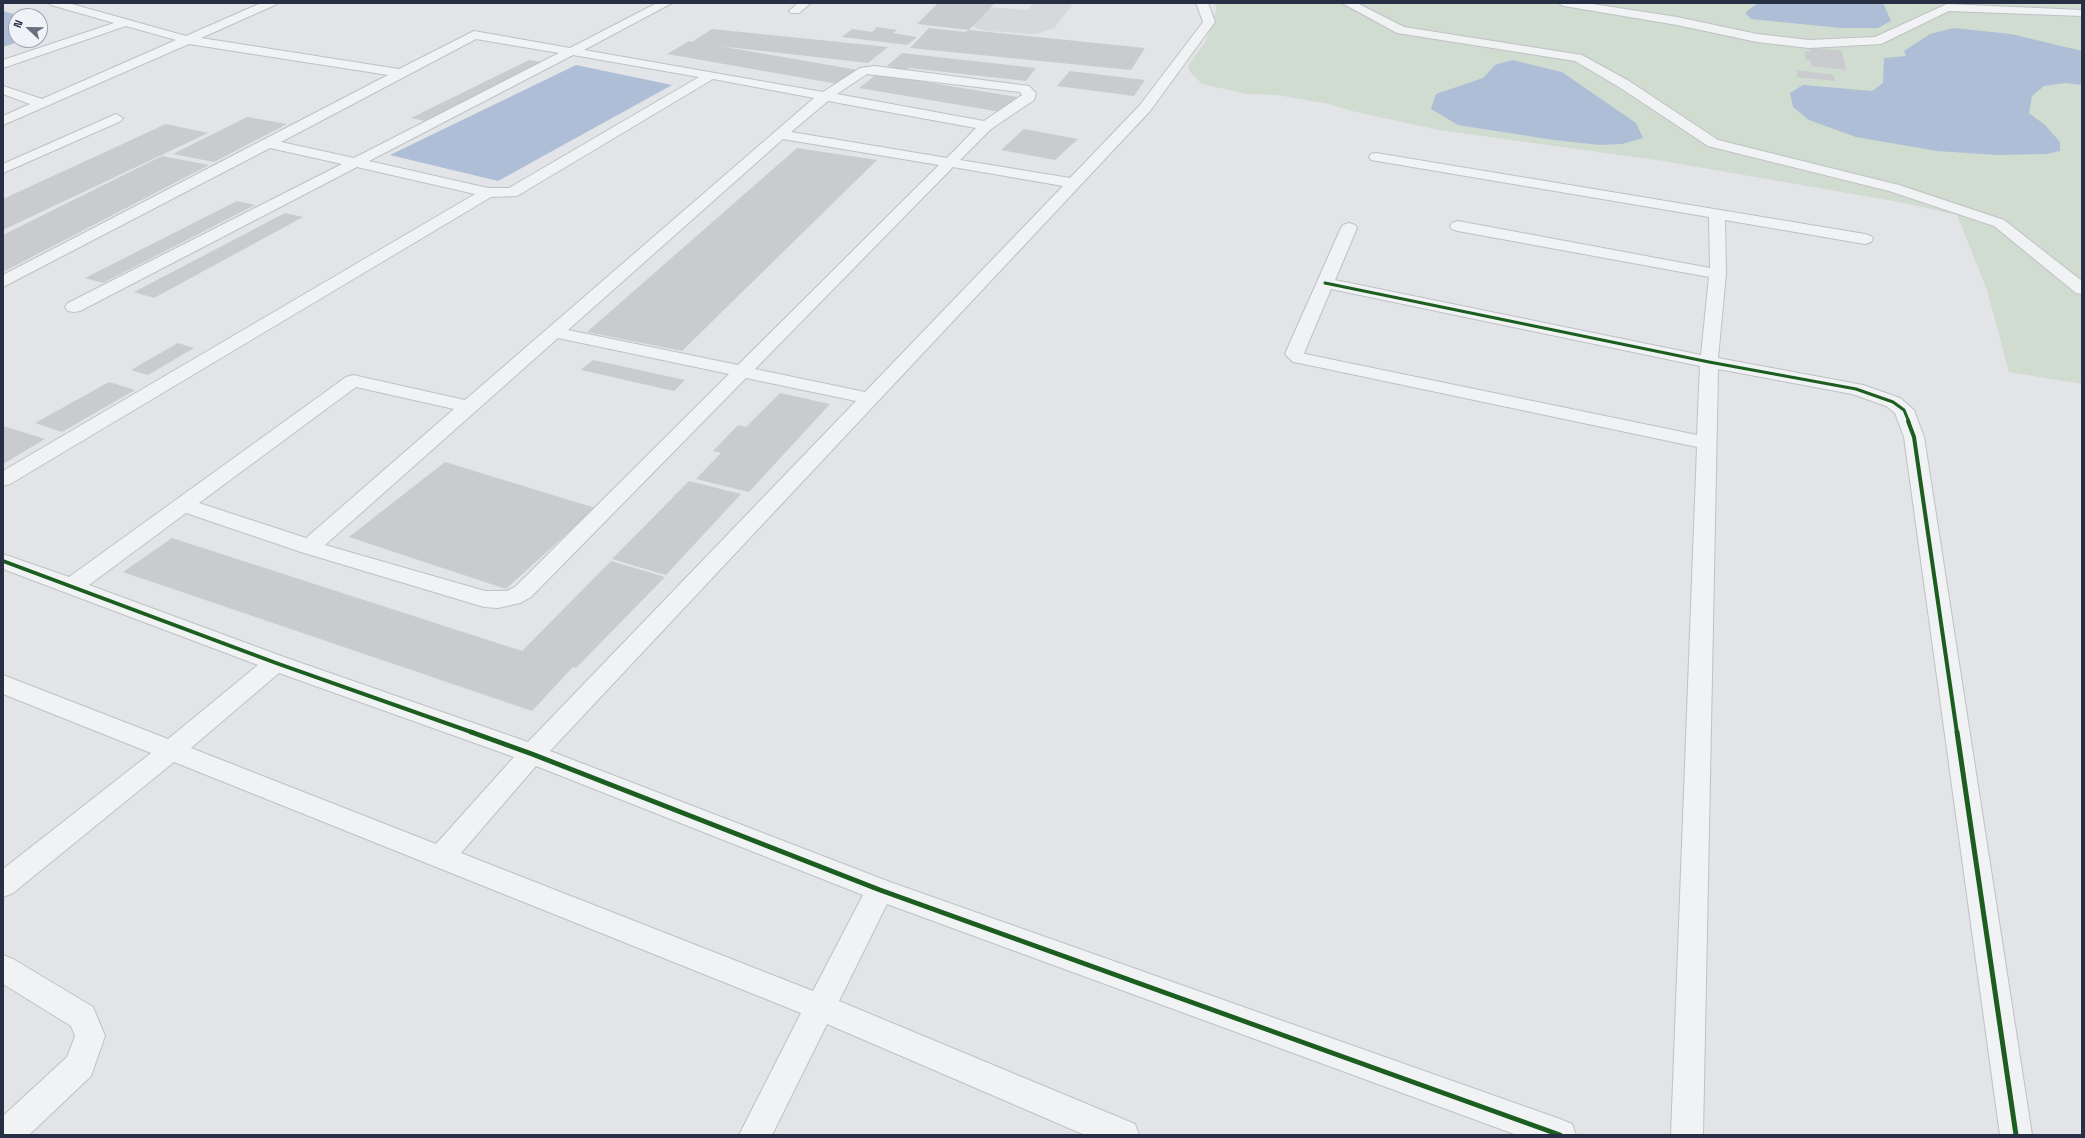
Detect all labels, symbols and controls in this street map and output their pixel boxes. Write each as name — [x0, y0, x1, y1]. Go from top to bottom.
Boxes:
north arrow — [8, 8, 48, 48]
text: N — [10, 18, 26, 30]

